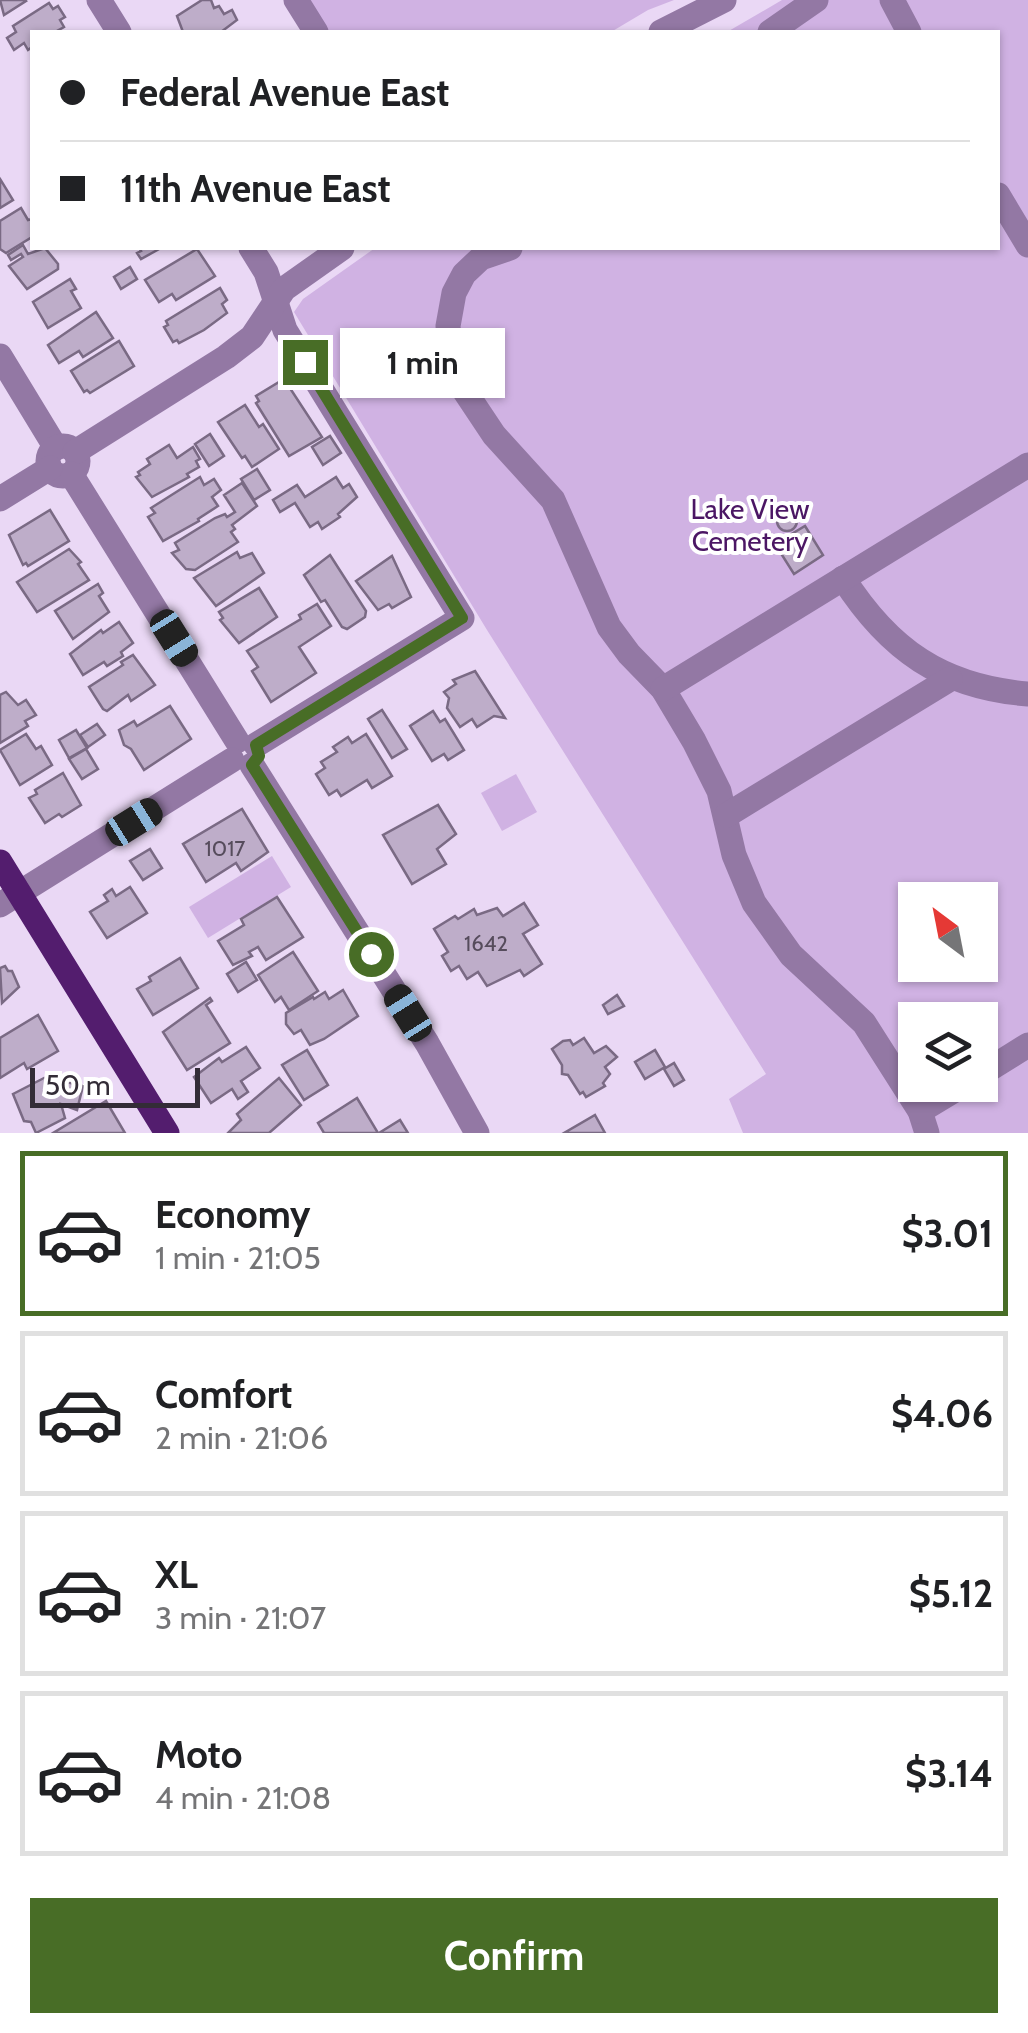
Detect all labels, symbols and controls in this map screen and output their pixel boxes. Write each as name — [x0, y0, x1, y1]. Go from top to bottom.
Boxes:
text: Federal Avenue East — [120, 69, 449, 116]
text: 11th Avenue East — [120, 165, 391, 212]
callout: 1 min — [340, 327, 505, 397]
route end — [283, 340, 328, 385]
text: 1 min — [386, 343, 459, 382]
park label: Lake View Cemetery — [691, 492, 809, 558]
car — [145, 605, 203, 671]
car — [101, 793, 167, 851]
house number: 1017 — [205, 835, 245, 862]
north arrow — [898, 882, 998, 982]
map controls — [898, 882, 998, 1102]
house number: 1642 — [464, 930, 508, 957]
route start — [349, 932, 394, 977]
car — [379, 980, 437, 1046]
button: layers — [898, 1002, 998, 1102]
scale bar — [30, 1063, 200, 1108]
text: 50 m — [45, 1068, 111, 1102]
icon: car — [35, 1189, 125, 1279]
text: Economy — [155, 1191, 310, 1238]
text: $3.01 — [902, 1210, 993, 1257]
text: 1 min · 21:05 — [155, 1238, 321, 1277]
icon: car — [35, 1369, 125, 1459]
text: Comfort — [155, 1371, 292, 1418]
text: $4.06 — [891, 1390, 993, 1437]
text: 2 min · 21:06 — [155, 1418, 328, 1457]
icon: car — [35, 1549, 125, 1639]
text: XL — [155, 1551, 198, 1598]
text: $5.12 — [909, 1570, 993, 1617]
text: 3 min · 21:07 — [155, 1598, 326, 1637]
icon: car — [35, 1729, 125, 1819]
text: Moto — [155, 1731, 242, 1778]
text: $3.14 — [905, 1750, 993, 1797]
text: 4 min · 21:08 — [155, 1778, 331, 1817]
button: Confirm — [30, 1898, 998, 2013]

